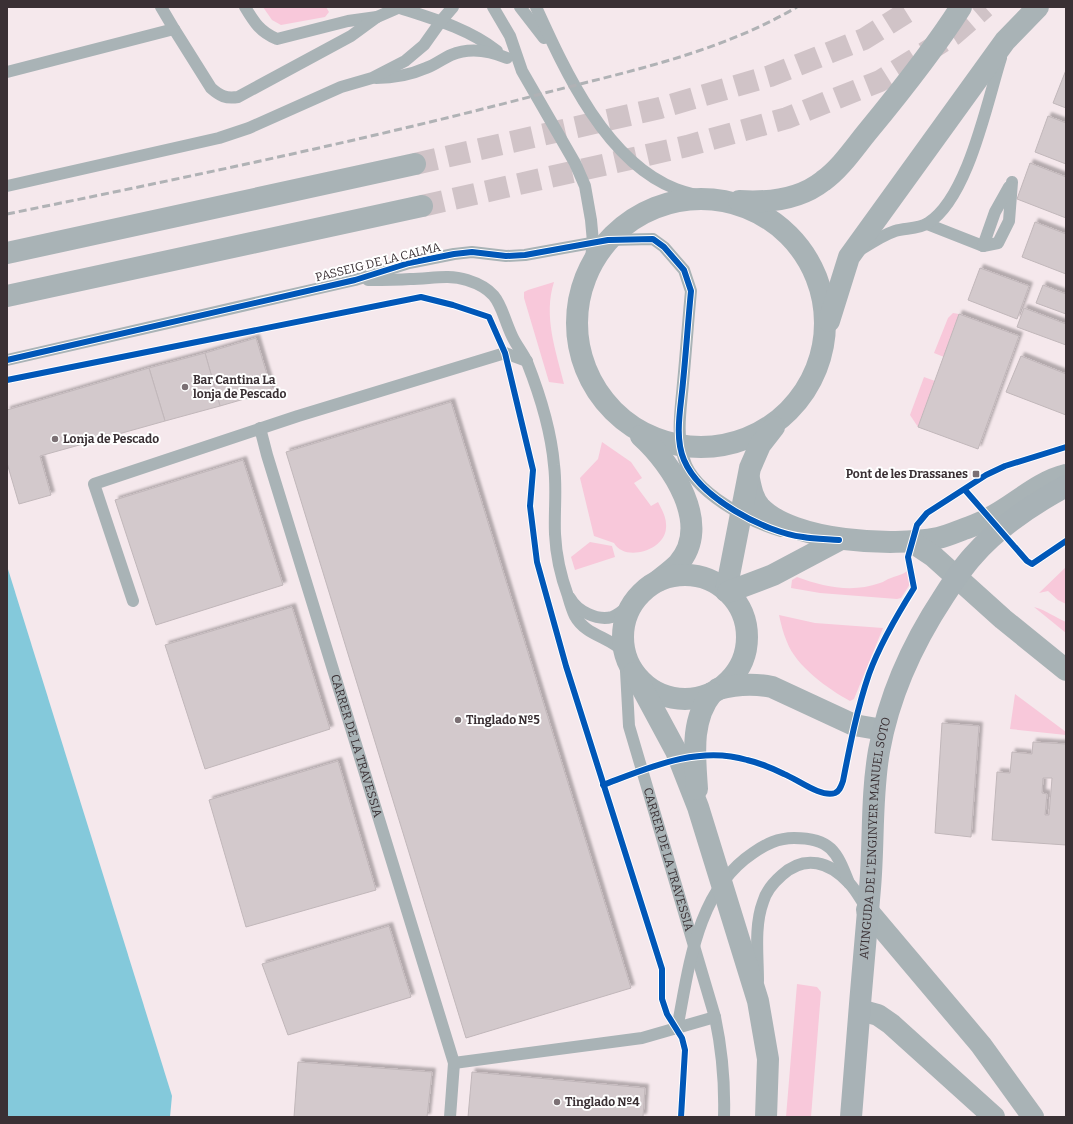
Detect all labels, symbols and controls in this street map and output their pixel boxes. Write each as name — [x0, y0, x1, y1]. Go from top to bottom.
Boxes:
street label: PASSEIG DE LA CALMA — [314, 240, 443, 284]
place label: Bar Cantina La lonja de Pescado — [193, 373, 286, 402]
marker: Bar Cantina La lonja de Pescado — [180, 382, 190, 392]
place label: Lonja de Pescado — [63, 432, 159, 447]
marker: Lonja de Pescado — [50, 434, 60, 444]
place label: Pont de les Drassanes — [846, 467, 968, 481]
marker: Pont de les Drassanes — [971, 469, 981, 479]
street label: CARRER DE LA TRAVESSIA — [328, 672, 385, 819]
place label: Tinglado Nº5 — [466, 713, 540, 727]
marker: Tinglado Nº5 — [453, 715, 463, 725]
street label: AVINGUDA DE L'ENGINYER MANUEL SOTO — [857, 716, 894, 960]
street label: CARRER DE LA TRAVESSIA — [641, 786, 696, 933]
place label: Tinglado Nº4 — [565, 1095, 640, 1109]
marker: Tinglado Nº4 — [552, 1097, 562, 1107]

